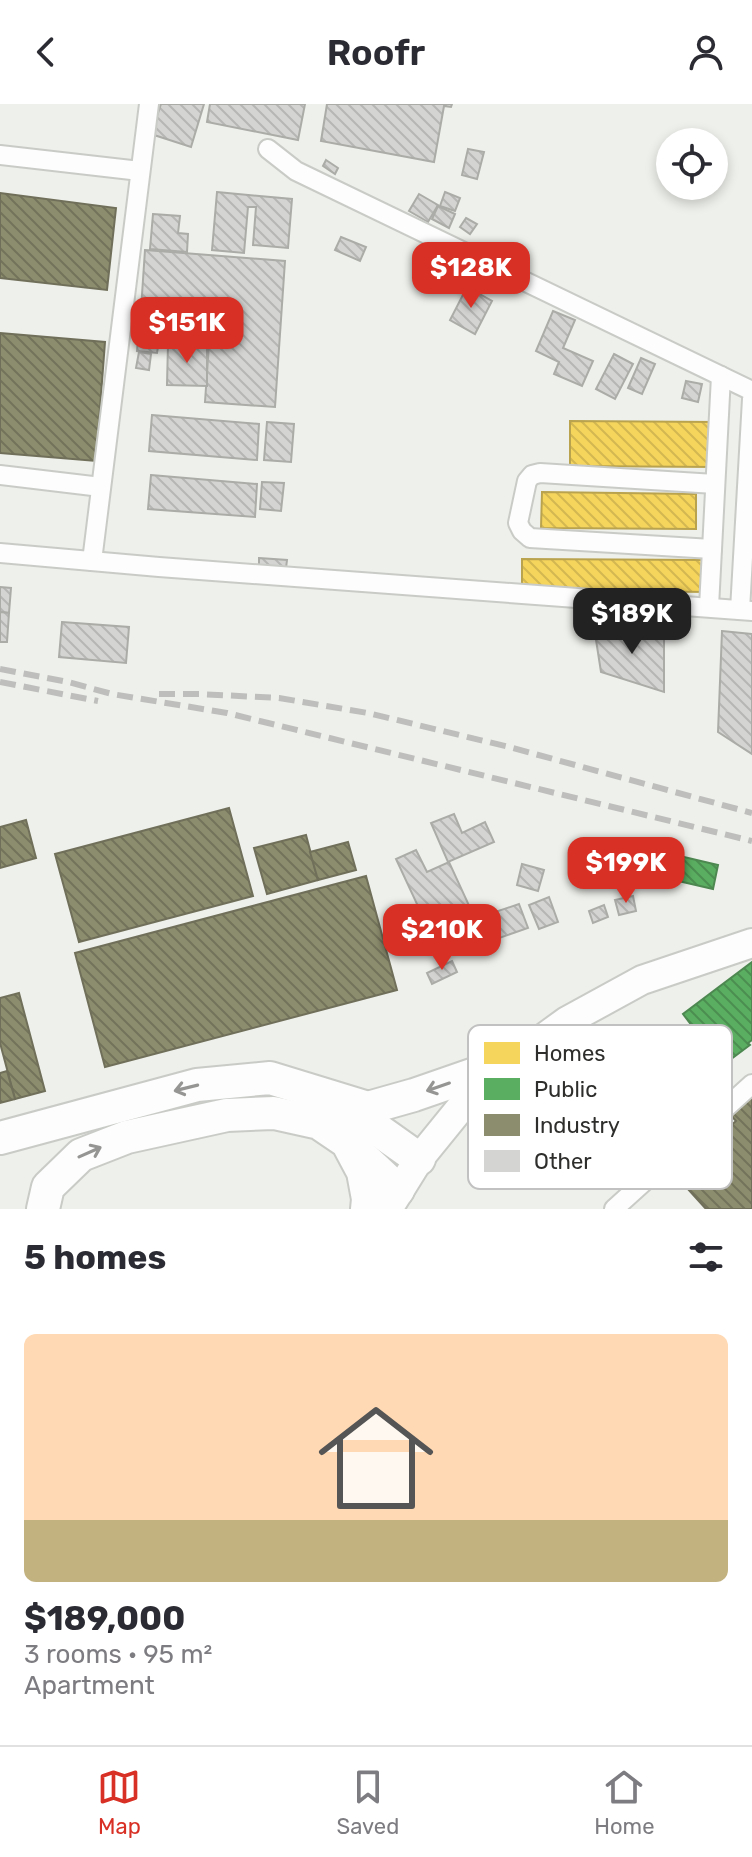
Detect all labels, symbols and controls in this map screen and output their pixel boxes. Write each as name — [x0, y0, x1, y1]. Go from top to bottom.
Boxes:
icon: back — [24, 30, 68, 74]
icon: person — [684, 30, 728, 74]
text: Roofr — [327, 31, 425, 74]
map controls — [656, 128, 728, 200]
button: locate — [656, 128, 728, 200]
pin: $128K — [415, 242, 527, 310]
text: $128K — [430, 252, 512, 283]
pin: $151K — [131, 297, 243, 365]
text: $151K — [148, 307, 226, 338]
pin: $189K — [576, 588, 688, 656]
text: $189K — [591, 598, 673, 629]
pin: $199K — [570, 837, 682, 905]
text: $199K — [586, 847, 666, 878]
pin: $210K — [386, 904, 498, 972]
text: $210K — [401, 914, 483, 945]
legend — [468, 1025, 732, 1189]
text: Homes — [534, 1040, 605, 1067]
text: Public — [534, 1076, 597, 1103]
one-way arrow — [426, 1080, 451, 1095]
one-way arrow — [174, 1081, 199, 1096]
text: Industry — [534, 1112, 620, 1139]
one-way arrow — [78, 1144, 102, 1159]
text: Other — [534, 1148, 592, 1175]
icon: filters — [684, 1235, 728, 1279]
text: 5 homes — [24, 1237, 166, 1278]
icon: home — [304, 1386, 448, 1530]
text: $189,000 — [24, 1598, 185, 1639]
text: 3 rooms · 95 m² — [24, 1639, 212, 1670]
text: Apartment — [24, 1670, 155, 1701]
tab: Map — [97, 1765, 141, 1840]
tab: Saved — [336, 1765, 399, 1840]
tab: Home — [594, 1765, 654, 1840]

